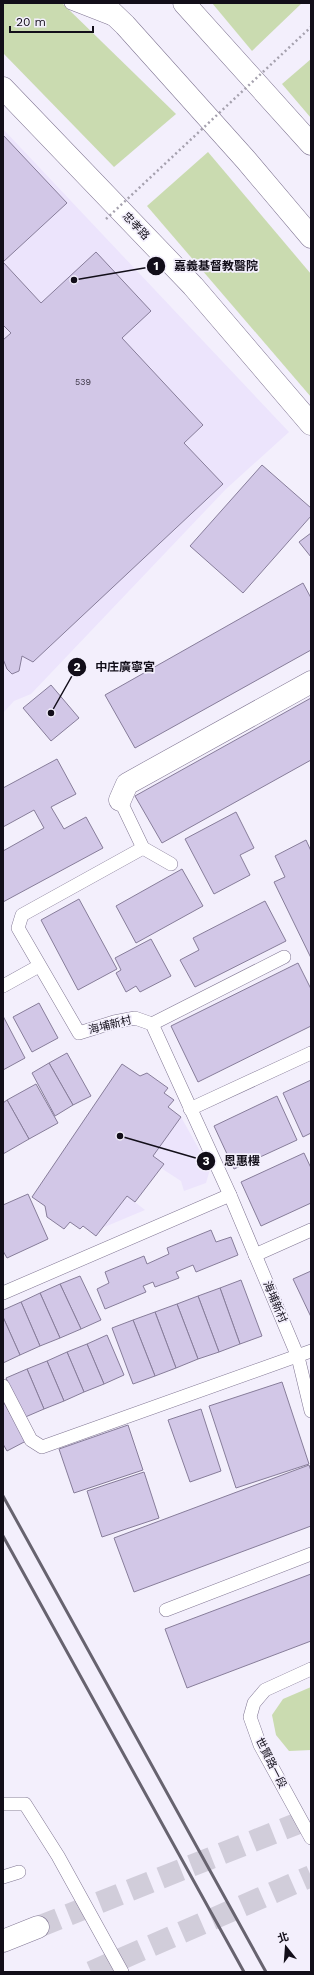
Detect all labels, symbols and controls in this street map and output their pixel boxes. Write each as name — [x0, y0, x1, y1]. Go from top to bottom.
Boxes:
scale bar — [10, 8, 93, 34]
text: 20 m — [16, 15, 46, 29]
street label: 忠孝路 — [120, 210, 152, 242]
callout: 嘉義基督教醫院 — [146, 254, 266, 278]
text: 1 — [153, 259, 159, 273]
text: 嘉義基督教醫院 — [174, 259, 258, 273]
house number: 539 — [75, 377, 91, 387]
callout: 中庄廣寧宮 — [67, 655, 163, 679]
text: 2 — [73, 660, 81, 674]
text: 中庄廣寧宮 — [95, 660, 155, 674]
street label: 海埔新村 — [87, 1013, 133, 1037]
callout: 恩惠樓 — [196, 1149, 268, 1173]
text: 3 — [202, 1154, 210, 1168]
text: 恩惠樓 — [224, 1154, 260, 1168]
street label: 海埔新村 — [260, 1279, 290, 1325]
street label: 世賢路一段 — [253, 1736, 289, 1790]
north arrow — [266, 1927, 306, 1967]
text: 北 — [276, 1930, 290, 1946]

